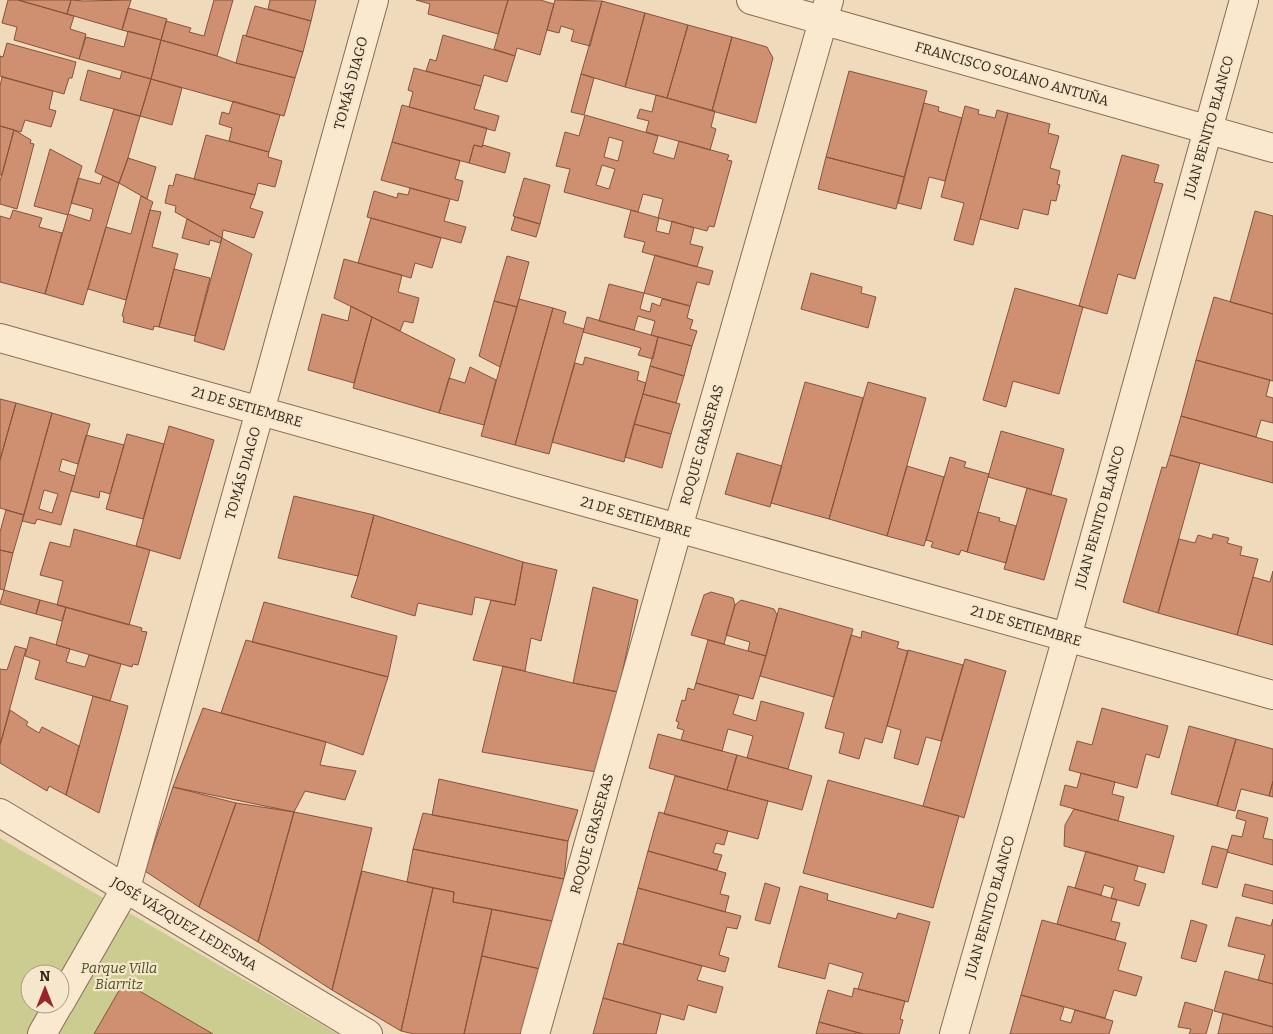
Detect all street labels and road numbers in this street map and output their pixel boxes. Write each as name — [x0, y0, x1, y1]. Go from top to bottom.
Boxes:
street label: TOMÁS DIAGO — [329, 34, 372, 131]
street label: FRANCISCO SOLANO ANTUÑA — [913, 38, 1111, 110]
street label: JUAN BENITO BLANCO — [1180, 54, 1238, 201]
street label: 21 DE SETIEMBRE — [190, 383, 304, 431]
street label: ROQUE GRASERAS — [677, 383, 727, 507]
street label: TOMÁS DIAGO — [221, 424, 264, 521]
street label: JUAN BENITO BLANCO — [1071, 444, 1129, 591]
street label: 21 DE SETIEMBRE — [579, 493, 693, 541]
street label: 21 DE SETIEMBRE — [969, 602, 1083, 650]
street label: ROQUE GRASERAS — [567, 772, 617, 896]
street label: JUAN BENITO BLANCO — [961, 834, 1019, 981]
street label: JOSÉ VÁZQUEZ LEDESMA — [107, 872, 261, 974]

